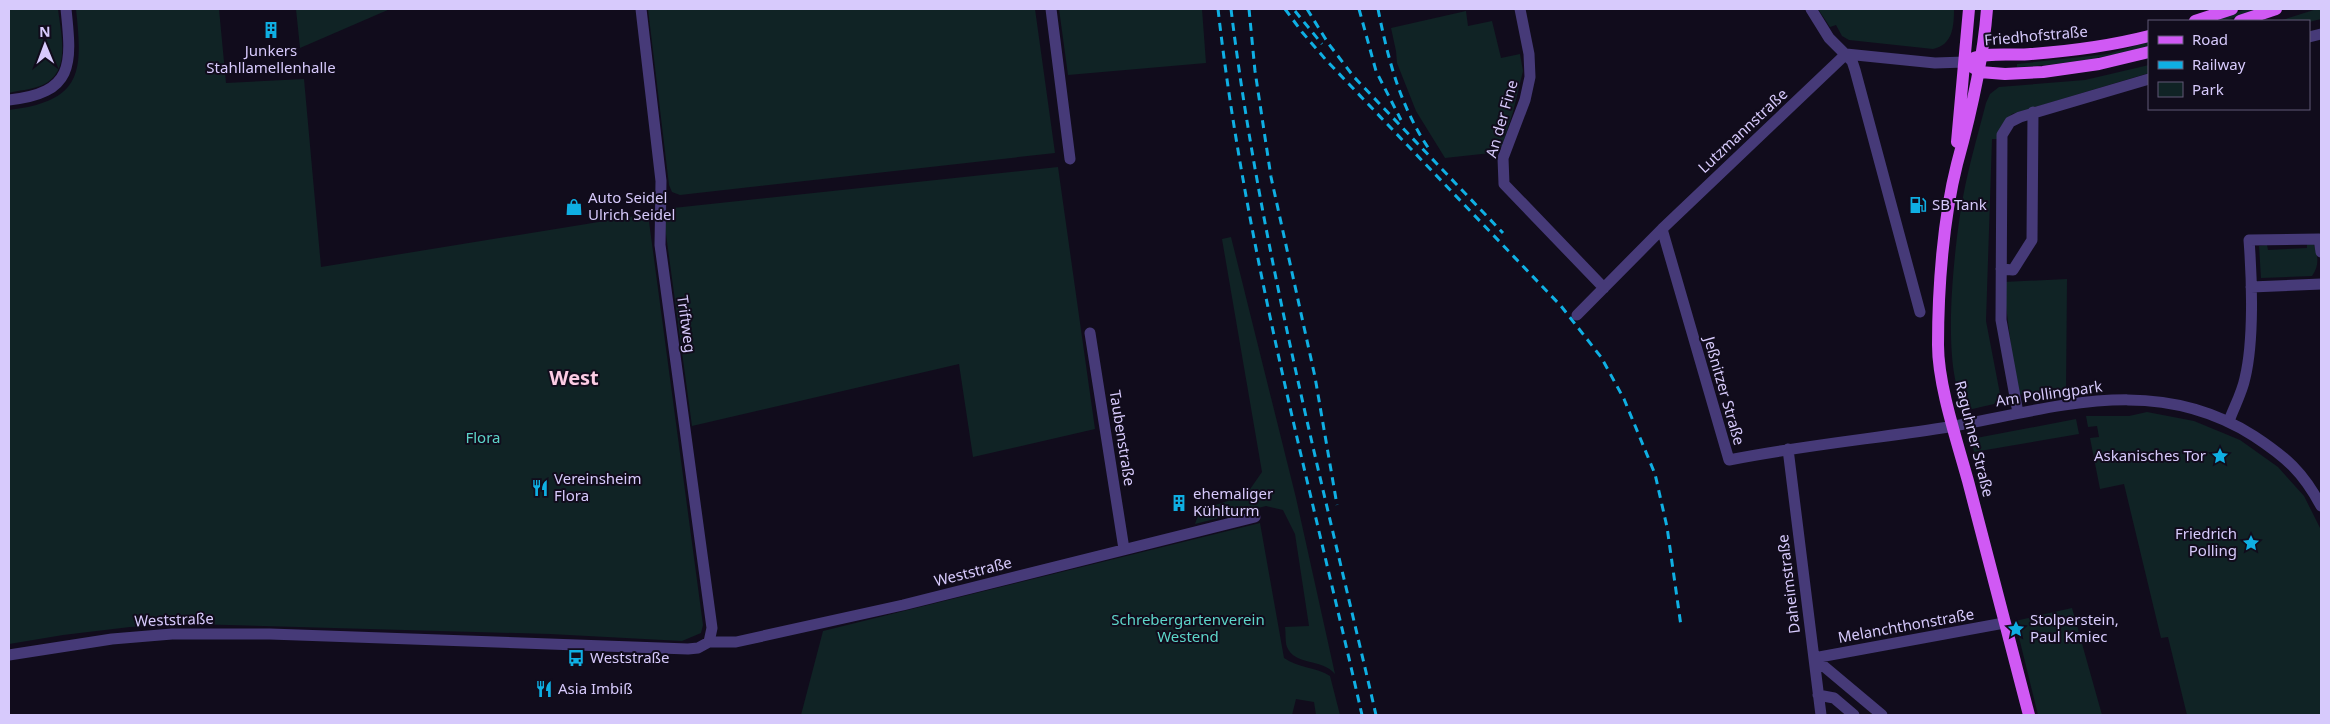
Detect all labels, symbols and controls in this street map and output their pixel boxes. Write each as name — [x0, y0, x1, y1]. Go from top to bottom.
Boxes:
north arrow — [20, 20, 70, 70]
building icon: Junkers Stahllamellenhalle — [261, 20, 281, 40]
legend — [2148, 20, 2310, 110]
street label: Friedhofstraße — [1983, 21, 2089, 49]
text: N — [39, 22, 51, 41]
text: Road — [2192, 29, 2228, 49]
place label: Junkers Stahllamellenhalle — [206, 40, 336, 77]
text: Railway — [2192, 54, 2246, 74]
street label: An der Fine — [1480, 78, 1522, 160]
text: Park — [2192, 79, 2224, 99]
street label: Lutzmannstraße — [1693, 84, 1791, 177]
place label: Auto Seidel Ulrich Seidel — [588, 187, 675, 224]
place label: SB Tank — [1932, 194, 1987, 214]
fuel station icon: SB Tank — [1908, 195, 1928, 215]
shop icon: Auto Seidel Ulrich Seidel — [564, 197, 584, 217]
street label: Triftweg — [673, 294, 701, 354]
street label: Jeßnitzer Straße — [1699, 332, 1750, 447]
district label: West — [549, 364, 599, 391]
street label: Am Pollingpark — [1994, 376, 2104, 410]
street label: Raguhner Straße — [1951, 378, 1999, 499]
street label: Taubenstraße — [1106, 389, 1140, 487]
park label: Flora — [465, 427, 501, 447]
place label: Askanisches Tor — [2094, 445, 2206, 465]
place icon: Askanisches Tor — [2210, 446, 2230, 466]
place label: Vereinsheim Flora — [554, 468, 641, 505]
restaurant icon: Vereinsheim Flora — [530, 478, 550, 498]
place label: ehemaliger Kühlturm — [1193, 483, 1273, 520]
building icon: ehemaliger Kühlturm — [1169, 493, 1189, 513]
place label: Friedrich Polling — [2175, 523, 2237, 560]
street label: Daheimstraße — [1772, 533, 1804, 635]
place icon: Friedrich Polling — [2241, 533, 2261, 553]
street label: Weststraße — [932, 552, 1014, 590]
street label: Melanchthonstraße — [1836, 603, 1975, 647]
street label: Weststraße — [134, 608, 214, 630]
park label: Schrebergartenverein Westend — [1111, 609, 1265, 646]
place label: Stolperstein, Paul Kmiec — [2030, 609, 2119, 646]
place icon: Stolperstein, Paul Kmiec — [2006, 619, 2026, 639]
place label: Weststraße — [590, 647, 670, 667]
bus stop icon: Weststraße — [566, 648, 586, 668]
place label: Asia Imbiß — [558, 678, 633, 698]
restaurant icon: Asia Imbiß — [534, 679, 554, 699]

